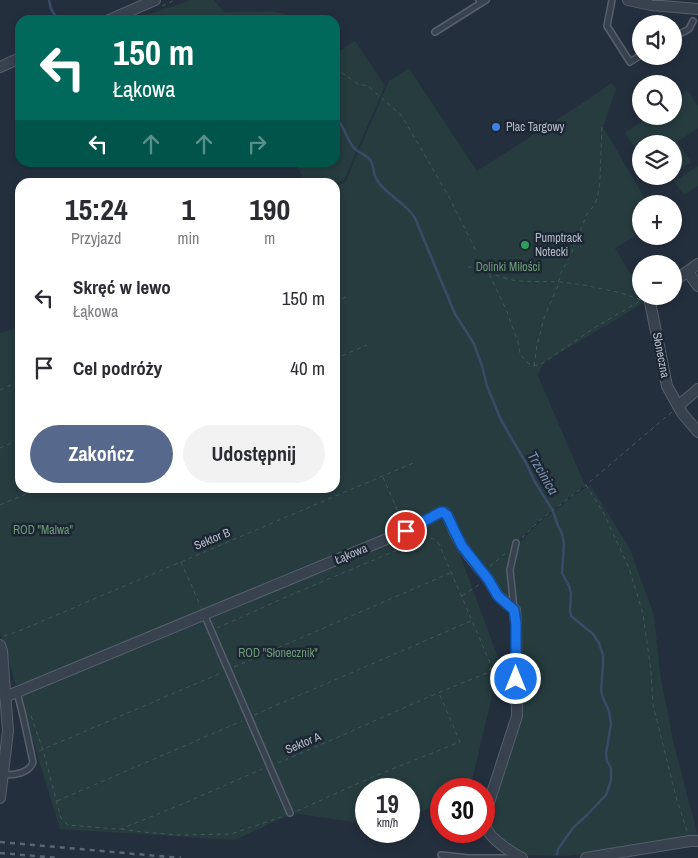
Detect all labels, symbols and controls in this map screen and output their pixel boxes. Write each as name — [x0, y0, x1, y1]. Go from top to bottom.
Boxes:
map controls — [632, 15, 682, 305]
button: sound — [632, 15, 682, 65]
text: 150 m — [113, 29, 194, 76]
icon: left — [30, 35, 95, 100]
text: Łąkowa — [113, 74, 175, 104]
button: search — [632, 75, 682, 125]
place label: Plac Targowy — [506, 119, 565, 135]
marker: Plac Targowy — [490, 121, 502, 133]
icon: left — [84, 130, 112, 158]
icon: ahead — [137, 130, 165, 158]
icon: ahead — [190, 130, 218, 158]
icon: right — [243, 130, 271, 158]
button: layers — [632, 135, 682, 185]
text: 15:24 — [65, 189, 128, 229]
text: 1 — [182, 189, 195, 229]
text: 190 — [249, 189, 290, 229]
button: + — [632, 195, 682, 245]
text: Przyjazd — [71, 227, 121, 249]
text: min — [177, 227, 199, 249]
text: m — [264, 227, 275, 249]
place label: Pumptrack Notecki — [535, 230, 582, 260]
marker: Pumptrack Notecki — [519, 239, 531, 251]
button: − — [632, 255, 682, 305]
park label: Dolinki Miłości — [476, 259, 540, 275]
text: Skręć w lewo — [73, 274, 171, 300]
icon: left — [30, 284, 58, 312]
text: 150 m — [282, 285, 325, 311]
text: Łąkowa — [73, 300, 118, 322]
street label: Słoneczna — [649, 331, 673, 380]
icon: arrive — [30, 354, 58, 382]
text: Cel podróży — [73, 355, 162, 381]
text: 40 m — [290, 355, 325, 381]
button: Zakończ — [30, 425, 173, 483]
button: Udostępnij — [183, 425, 325, 483]
water label: Trzcinica — [524, 448, 562, 498]
pin — [385, 510, 427, 552]
icon: arrive — [392, 517, 420, 545]
park label: ROD "Malwa" — [13, 522, 74, 538]
street label: Sektor B — [191, 524, 233, 554]
street label: Łąkowa — [332, 540, 370, 568]
park label: ROD "Słonecznik" — [238, 645, 318, 661]
position arrow — [489, 652, 541, 704]
street label: Sektor A — [283, 728, 324, 758]
speed limit sign: 30 — [430, 778, 495, 843]
text: 19 — [376, 787, 399, 821]
text: km/h — [377, 815, 398, 831]

